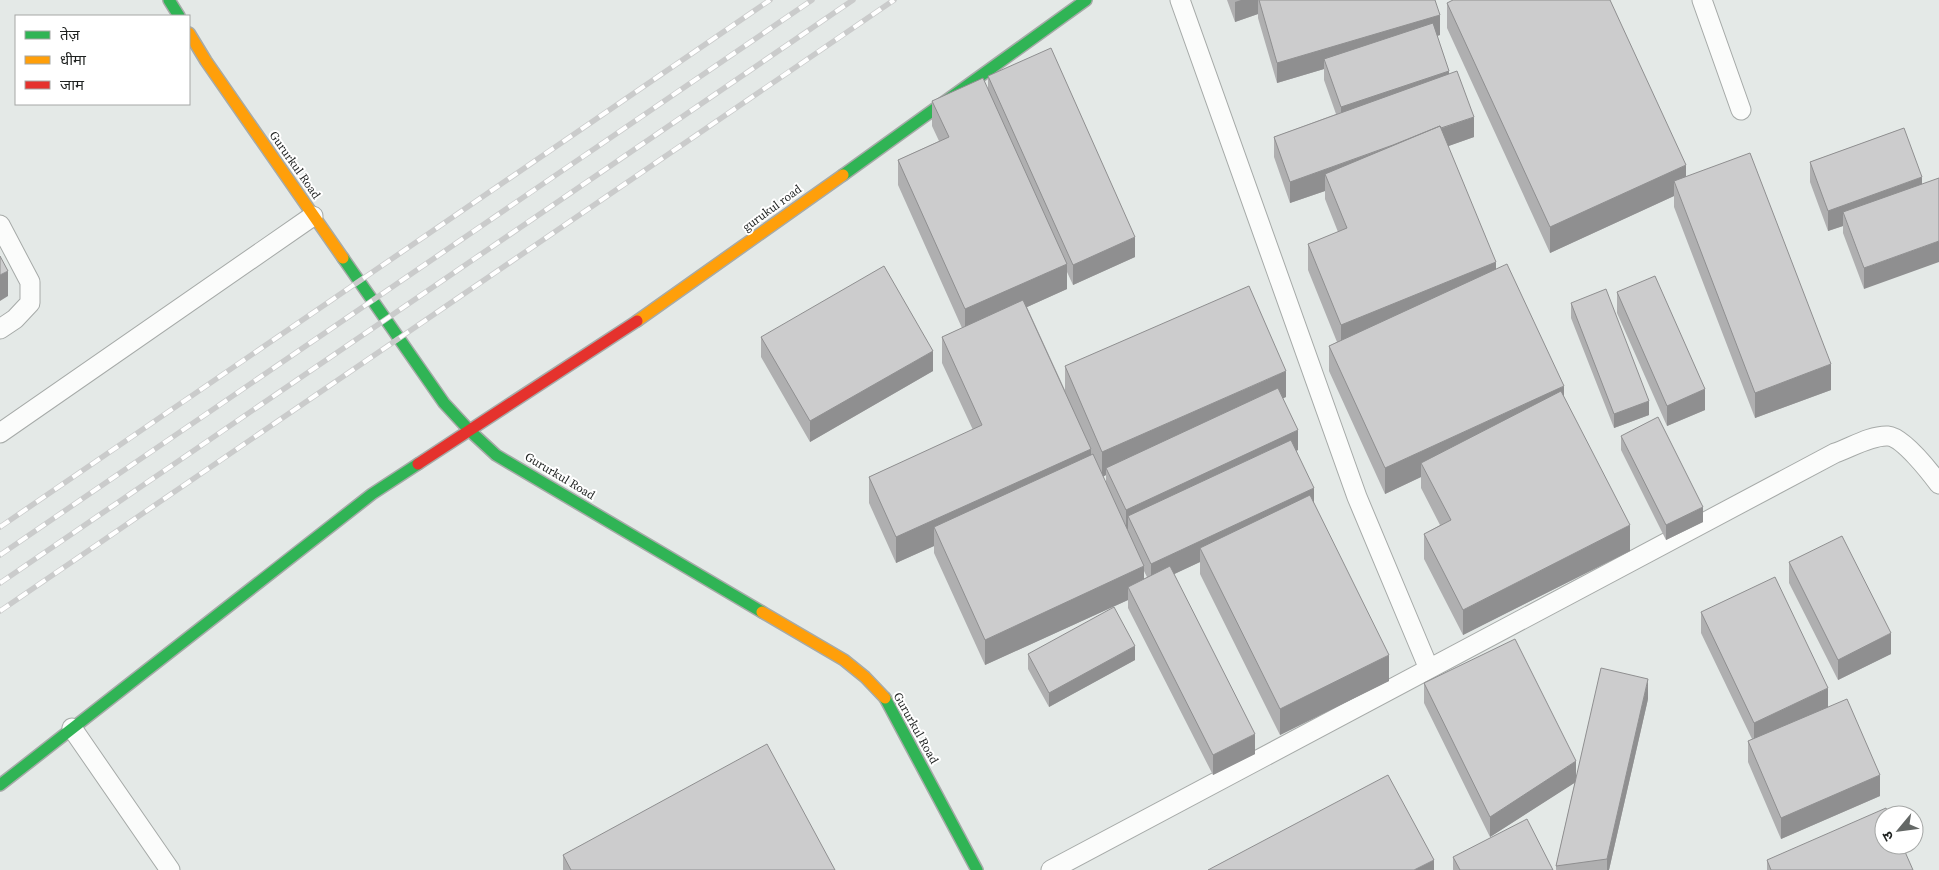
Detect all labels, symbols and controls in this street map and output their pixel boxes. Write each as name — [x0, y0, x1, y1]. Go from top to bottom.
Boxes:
legend — [15, 15, 190, 105]
text: तेज़ — [60, 24, 81, 45]
text: धीमा — [60, 49, 87, 70]
text: जाम — [60, 74, 85, 95]
street label: Gururkul Road — [266, 128, 324, 202]
street label: gurukul road — [739, 181, 805, 235]
street label: Gururkul Road — [522, 449, 598, 503]
street label: Gururkul Road — [890, 689, 942, 767]
north arrow — [1874, 805, 1924, 855]
text: उ — [1877, 827, 1898, 845]

